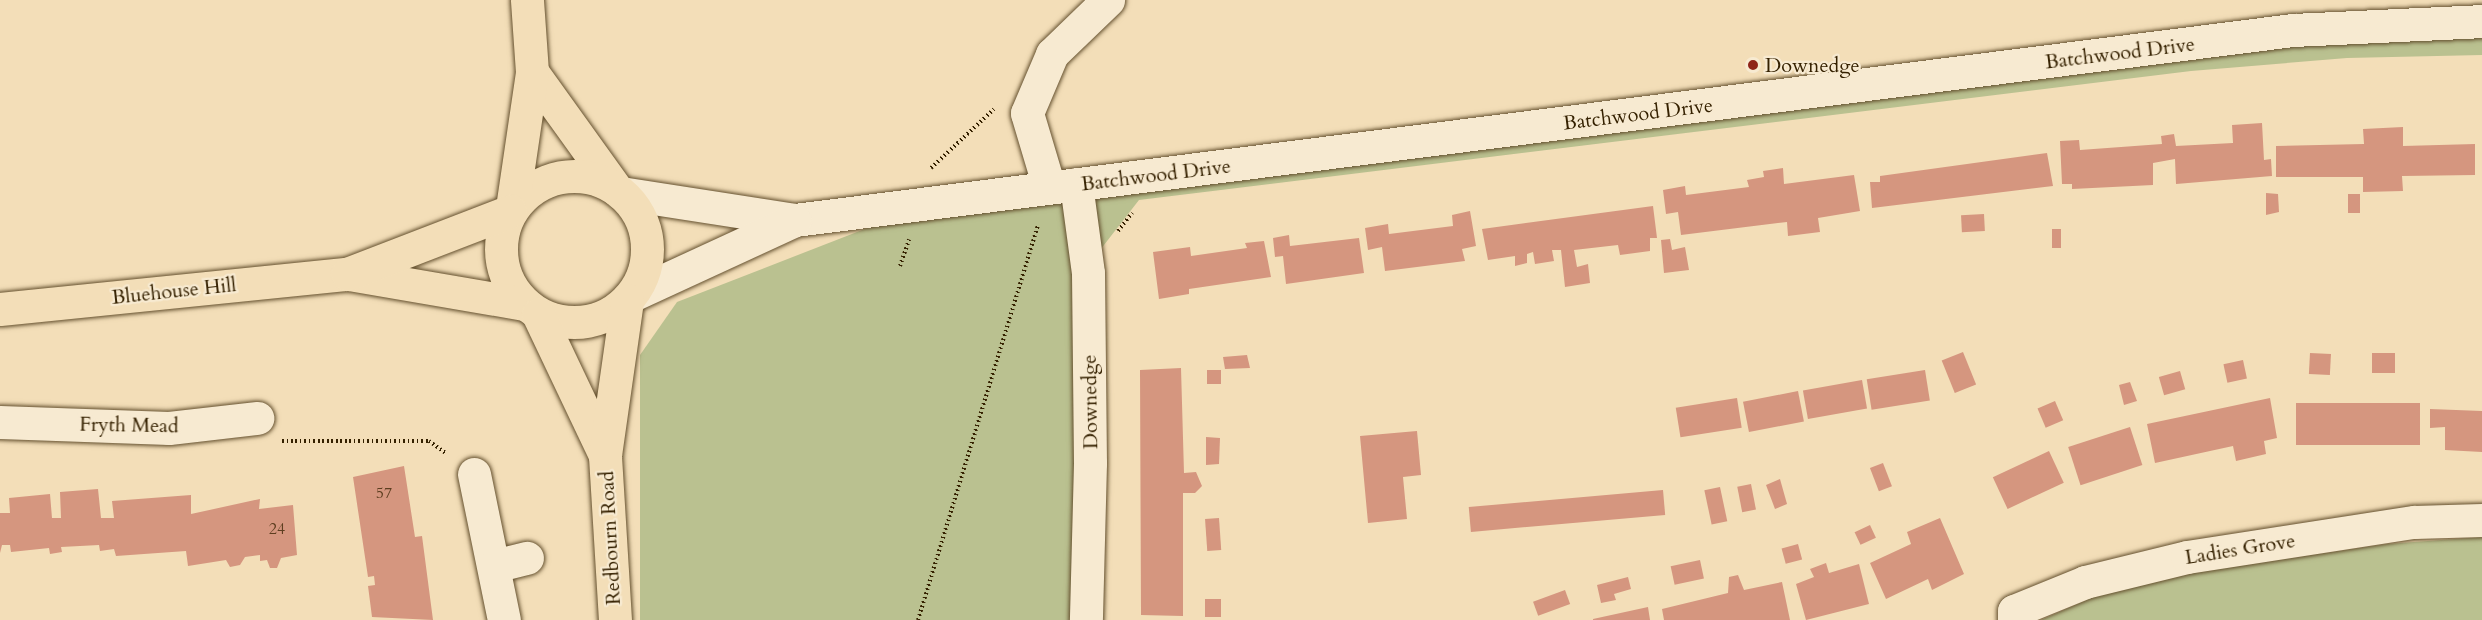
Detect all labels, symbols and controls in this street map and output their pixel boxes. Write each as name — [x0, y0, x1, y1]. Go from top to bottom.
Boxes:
street label: Batchwood Drive — [2044, 32, 2196, 74]
place label: Downedge — [1765, 53, 1859, 77]
marker: Downedge — [1746, 58, 1760, 72]
street label: Batchwood Drive — [1562, 93, 1714, 135]
street label: Batchwood Drive — [1080, 154, 1232, 196]
street label: Bluehouse Hill — [111, 273, 237, 309]
street label: Downedge — [1077, 355, 1103, 449]
street label: Fryth Mead — [79, 412, 179, 438]
street label: Redbourn Road — [595, 470, 625, 606]
house number: 57 — [376, 483, 392, 503]
house number: 24 — [269, 519, 285, 539]
street label: Ladies Grove — [2183, 528, 2297, 570]

